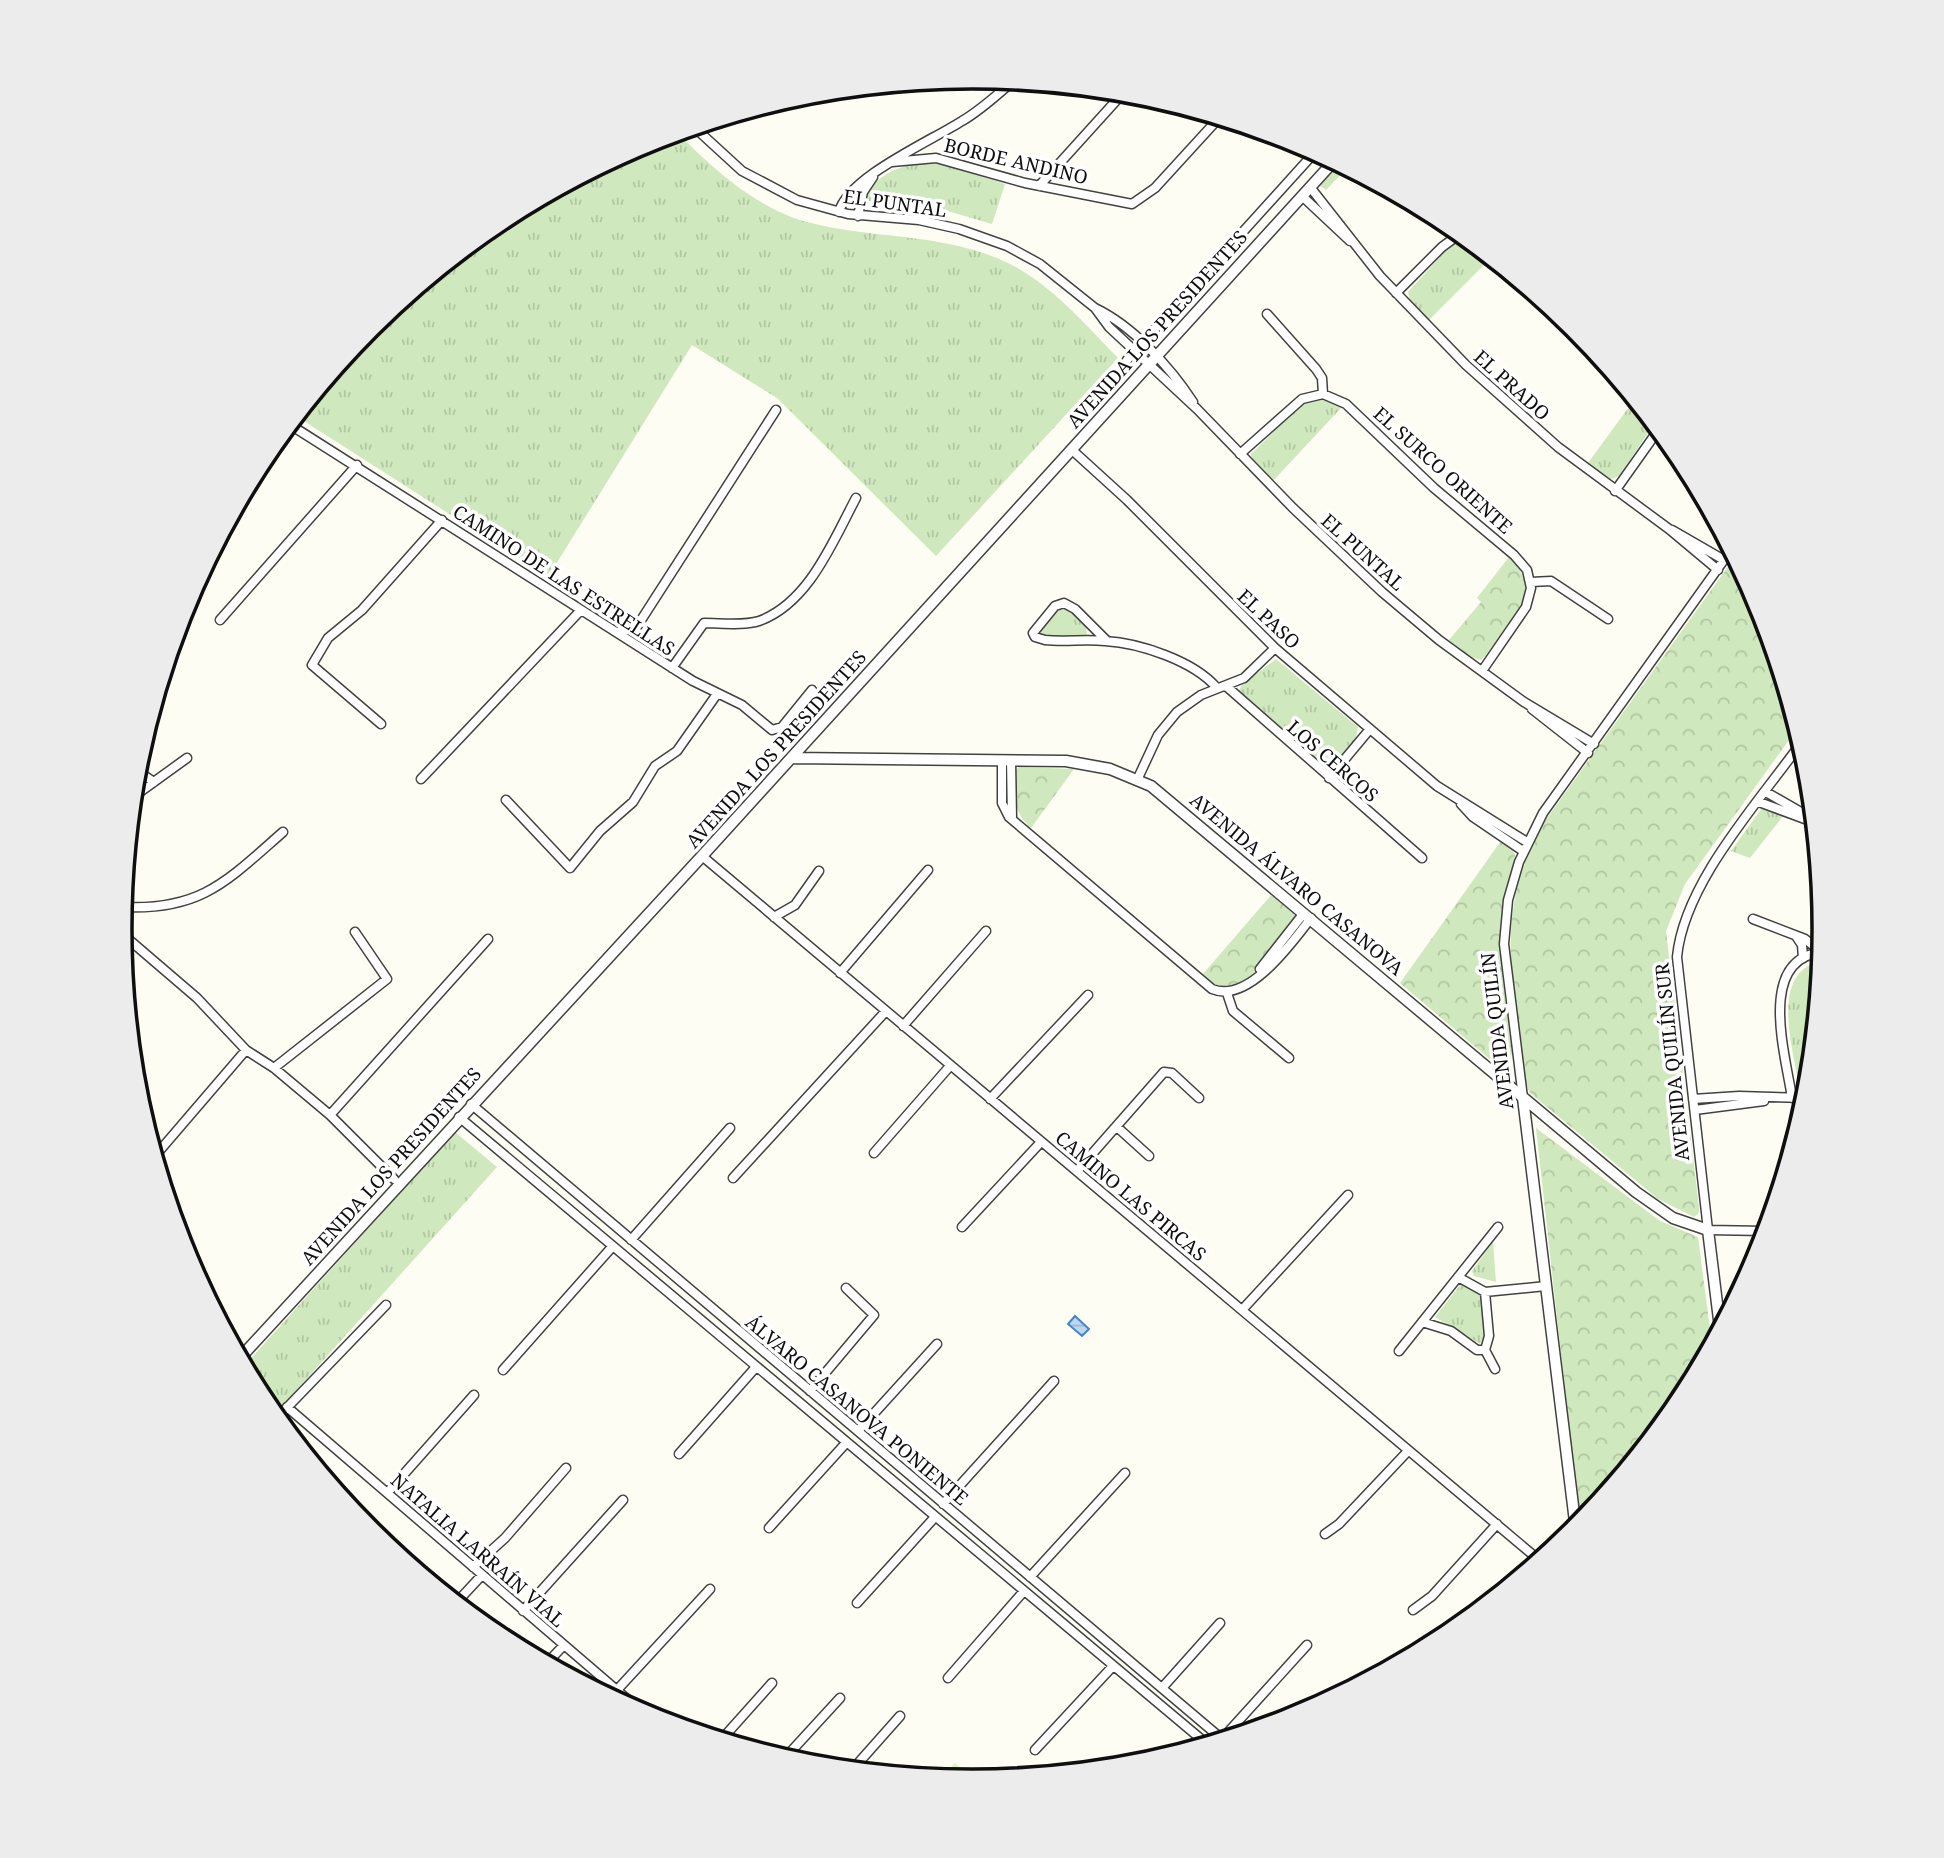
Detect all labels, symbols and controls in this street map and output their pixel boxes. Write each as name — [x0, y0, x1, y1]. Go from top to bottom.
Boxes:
street label: BORDE ANDINO — [942, 132, 1090, 190]
street label: EL PUNTAL — [842, 183, 948, 223]
street label: AVENIDA LOS PRESIDENTES — [1061, 224, 1253, 434]
street label: EL PRADO — [1468, 344, 1556, 426]
street label: EL SURCO ORIENTE — [1368, 401, 1518, 540]
street label: CAMINO DE LAS ESTRELLAS — [448, 498, 680, 662]
street label: EL PUNTAL — [1316, 508, 1410, 597]
street label: EL PASO — [1232, 583, 1306, 655]
street label: AVENIDA LOS PRESIDENTES — [680, 644, 872, 854]
street label: LOS CERCOS — [1282, 714, 1384, 808]
street label: AVENIDA ÁLVARO CASANOVA — [1185, 787, 1410, 982]
street label: AVENIDA QUILÍN — [1474, 951, 1520, 1111]
street label: AVENIDA QUILÍN SUR — [1649, 961, 1695, 1162]
street label: AVENIDA LOS PRESIDENTES — [295, 1061, 487, 1271]
street label: CAMINO LAS PIRCAS — [1050, 1125, 1212, 1267]
street label: ÁLVARO CASANOVA PONIENTE — [740, 1309, 974, 1511]
street label: NATALIA LARRAÍN VIAL — [385, 1467, 571, 1633]

